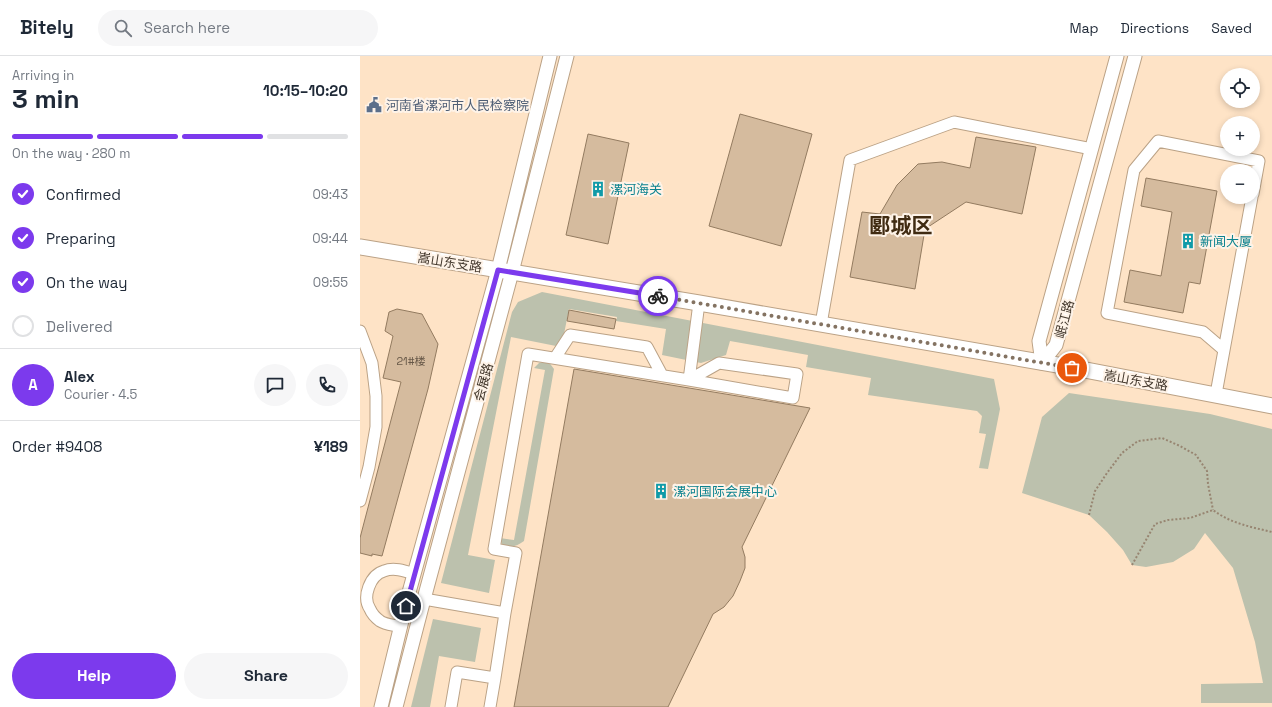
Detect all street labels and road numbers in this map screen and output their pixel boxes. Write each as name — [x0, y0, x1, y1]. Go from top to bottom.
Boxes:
street label: 嵩山东支路 — [416, 249, 483, 276]
street label: 岷江路 — [1051, 298, 1078, 340]
street label: 会展路 — [470, 361, 497, 403]
street label: 嵩山东支路 — [1102, 366, 1169, 395]

